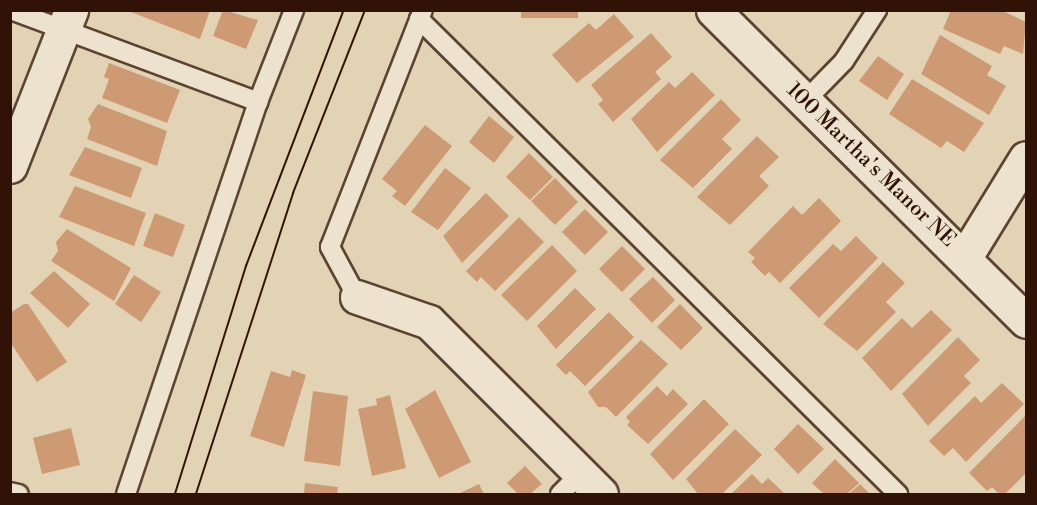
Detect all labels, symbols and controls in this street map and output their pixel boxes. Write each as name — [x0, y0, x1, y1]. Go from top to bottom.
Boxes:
street label: 100 Martha's Manor NE — [781, 78, 961, 252]

